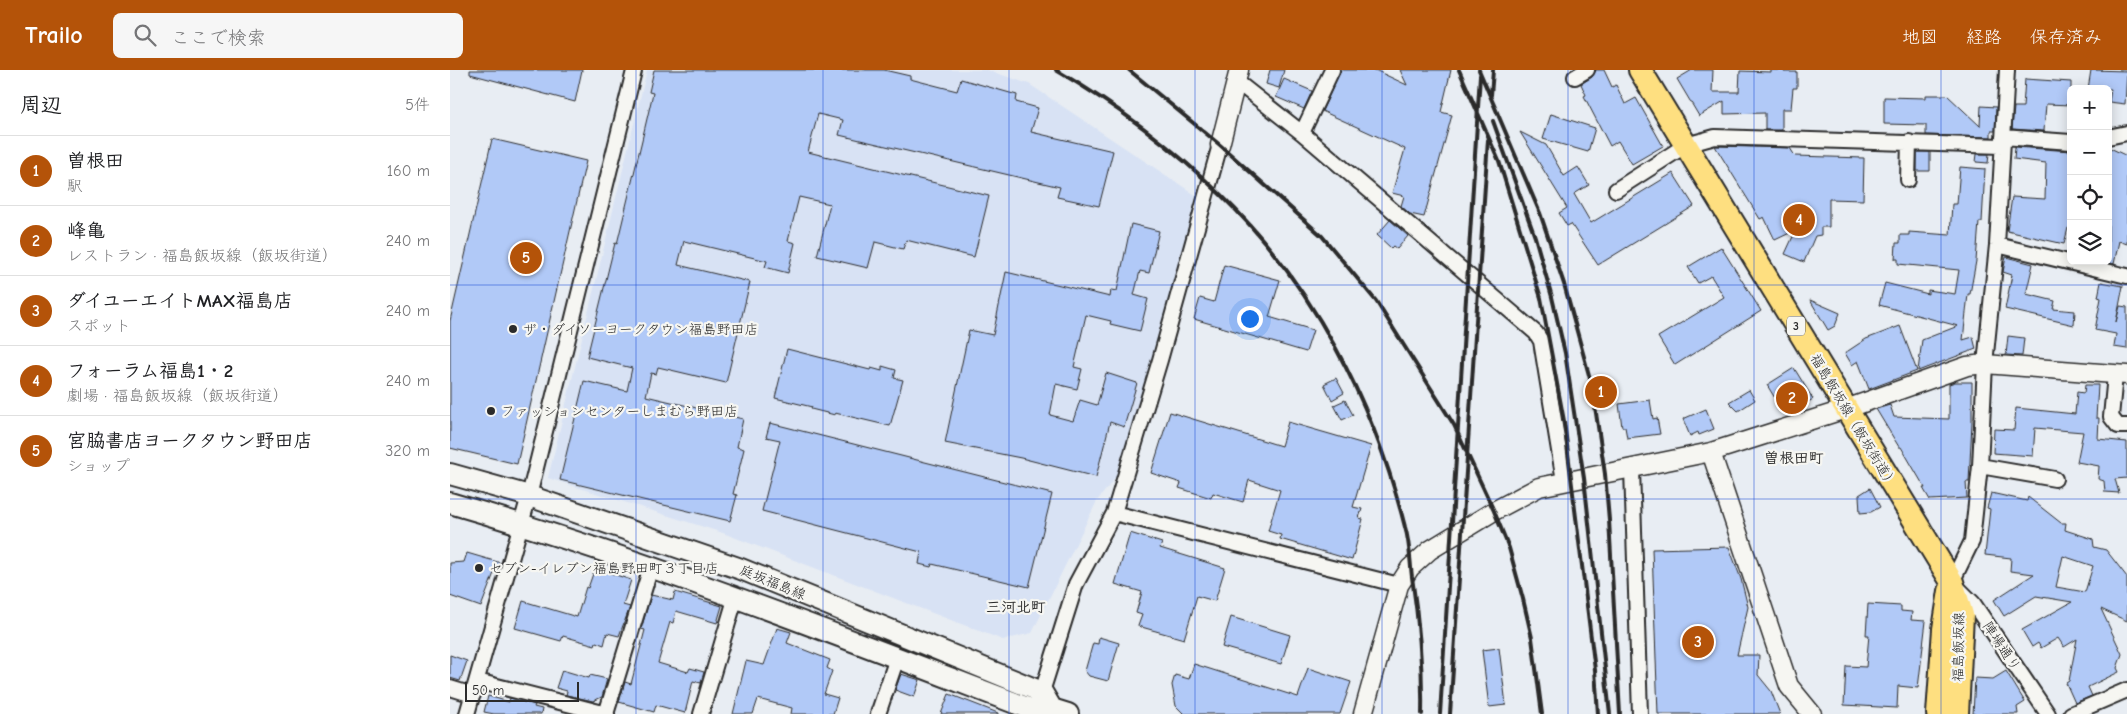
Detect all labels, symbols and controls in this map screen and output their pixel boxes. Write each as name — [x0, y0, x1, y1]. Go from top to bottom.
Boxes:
search box — [113, 13, 463, 58]
text: Trailo — [25, 21, 83, 49]
icon: search — [131, 21, 159, 49]
text: ここで検索 — [171, 27, 266, 49]
text: 地図 — [1902, 27, 1938, 48]
text: 経路 — [1966, 27, 2002, 48]
text: 保存済み — [2030, 27, 2102, 48]
map controls — [2067, 85, 2112, 265]
button: + — [2067, 85, 2112, 130]
text: 周辺 — [20, 93, 62, 117]
text: 5件 — [405, 96, 430, 114]
button: − — [2067, 130, 2112, 175]
text: 曽根田 — [67, 150, 124, 172]
text: 1 — [33, 162, 39, 180]
text: 160 m — [387, 162, 430, 180]
button: locate — [2067, 175, 2112, 220]
text: 駅 — [67, 177, 83, 195]
pin: 4 — [1783, 201, 1815, 239]
text: 峰亀 — [67, 220, 105, 242]
button: layers — [2067, 220, 2112, 265]
text: 2 — [32, 232, 40, 250]
text: 240 m — [386, 232, 430, 250]
pin: 5 — [510, 239, 542, 277]
text: レストラン · 福島飯坂線（飯坂街道） — [67, 247, 338, 265]
text: ダイユーエイトMAX福島店 — [67, 290, 293, 312]
text: 3 — [32, 302, 40, 320]
text: 240 m — [386, 302, 430, 320]
your location — [1237, 306, 1263, 332]
text: スポット — [67, 317, 131, 335]
road number: 3 — [1787, 317, 1805, 336]
place label: ザ・ダイソーヨークタウン福島野田店 — [523, 321, 758, 338]
marker: ザ・ダイソーヨークタウン福島野田店 — [507, 323, 519, 335]
street label: 福島飯坂線（飯坂街道） — [1807, 351, 1901, 492]
text: フォーラム福島1・2 — [67, 360, 233, 382]
text: 4 — [32, 372, 40, 390]
text: 240 m — [386, 372, 430, 390]
pin: 1 — [1585, 373, 1617, 411]
pin: 2 — [1776, 379, 1808, 417]
text: 劇場 · 福島飯坂線（飯坂街道） — [67, 387, 289, 405]
place label: ファッションセンターしまむら野田店 — [501, 403, 738, 420]
marker: ファッションセンターしまむら野田店 — [485, 405, 497, 417]
text: 宮脇書店ヨークタウン野田店 — [67, 430, 312, 452]
text: 5 — [32, 442, 40, 460]
text: 320 m — [385, 442, 430, 460]
district label: 曽根田町 — [1764, 449, 1824, 467]
text: ショップ — [67, 457, 130, 475]
place label: セブン-イレブン福島野田町３丁目店 — [489, 560, 719, 577]
street label: 庭坂福島線 — [737, 561, 808, 603]
marker: セブン-イレブン福島野田町３丁目店 — [473, 562, 485, 574]
district label: 三河北町 — [986, 598, 1046, 616]
street label: 福島飯坂線 — [1949, 612, 1968, 682]
street label: 陣場通り — [1979, 618, 2024, 674]
pin: 3 — [1682, 623, 1714, 661]
scale bar — [465, 679, 579, 702]
text: 50 m — [472, 682, 504, 699]

